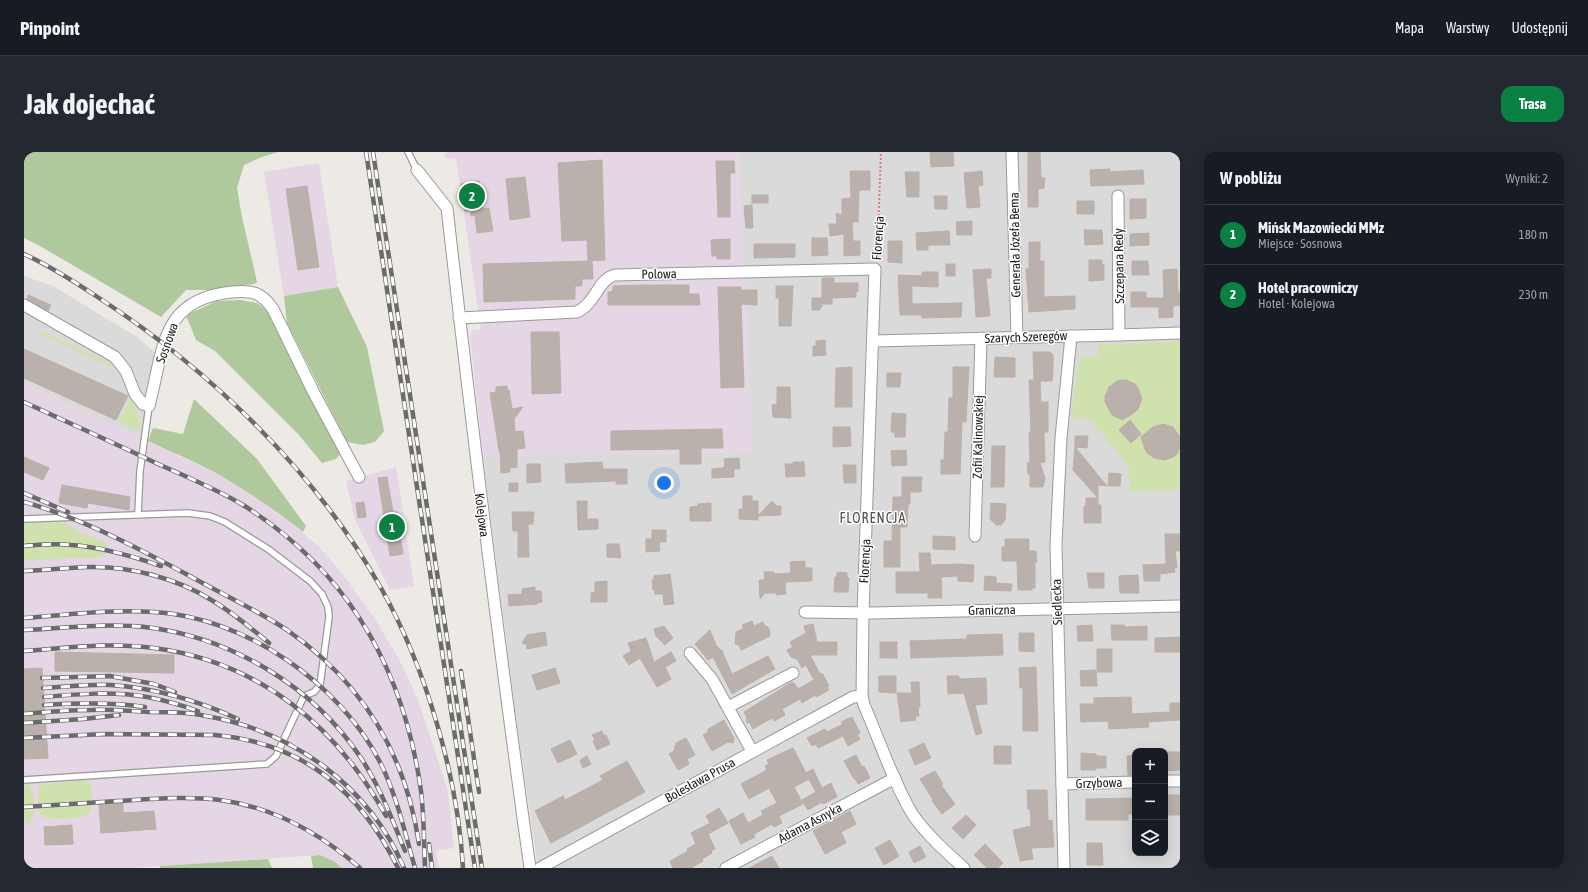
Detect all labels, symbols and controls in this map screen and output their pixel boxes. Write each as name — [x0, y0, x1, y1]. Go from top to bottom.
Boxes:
text: Pinpoint — [20, 17, 80, 39]
text: Mapa — [1395, 20, 1424, 36]
text: Warstwy — [1446, 20, 1489, 36]
text: Udostępnij — [1511, 20, 1568, 36]
button: Trasa — [1501, 86, 1564, 122]
text: Jak dojechać — [24, 88, 155, 120]
text: W pobliżu — [1220, 168, 1282, 188]
text: Wyniki: 2 — [1505, 171, 1548, 186]
pin: 2 — [459, 181, 485, 211]
street label: Generała Józefa Bema — [1007, 192, 1023, 298]
street label: Florencja — [869, 215, 887, 261]
text: Mińsk Mazowiecki MMz — [1258, 219, 1384, 236]
text: 1 — [1230, 227, 1236, 242]
text: 180 m — [1519, 227, 1548, 242]
street label: Szczepana Redy — [1111, 228, 1127, 304]
text: Miejsce · Sosnowa — [1258, 236, 1342, 251]
street label: Polowa — [641, 266, 677, 282]
text: Hotel pracowniczy — [1258, 279, 1358, 296]
text: 2 — [1230, 287, 1236, 302]
text: 230 m — [1519, 287, 1548, 302]
text: Hotel · Kolejowa — [1258, 296, 1335, 311]
street label: Sosnowa — [153, 321, 181, 365]
street label: Szarych Szeregów — [984, 328, 1068, 346]
street label: Zofii Kalinowskiej — [970, 395, 986, 479]
your location — [654, 473, 674, 493]
street label: Kolejowa — [472, 492, 492, 538]
district label: FLORENCJA — [840, 510, 906, 526]
pin: 1 — [379, 512, 405, 542]
street label: Florencja — [856, 538, 874, 584]
street label: Siedlecka — [1049, 579, 1065, 625]
street label: Graniczna — [968, 602, 1016, 618]
map controls — [1132, 748, 1168, 856]
button: + — [1132, 748, 1168, 784]
street label: Bolesława Prusa — [662, 754, 738, 806]
street label: Grzybowa — [1075, 775, 1123, 791]
button: − — [1132, 784, 1168, 820]
street label: Adama Asnyka — [776, 800, 844, 846]
button: layers — [1132, 820, 1168, 856]

